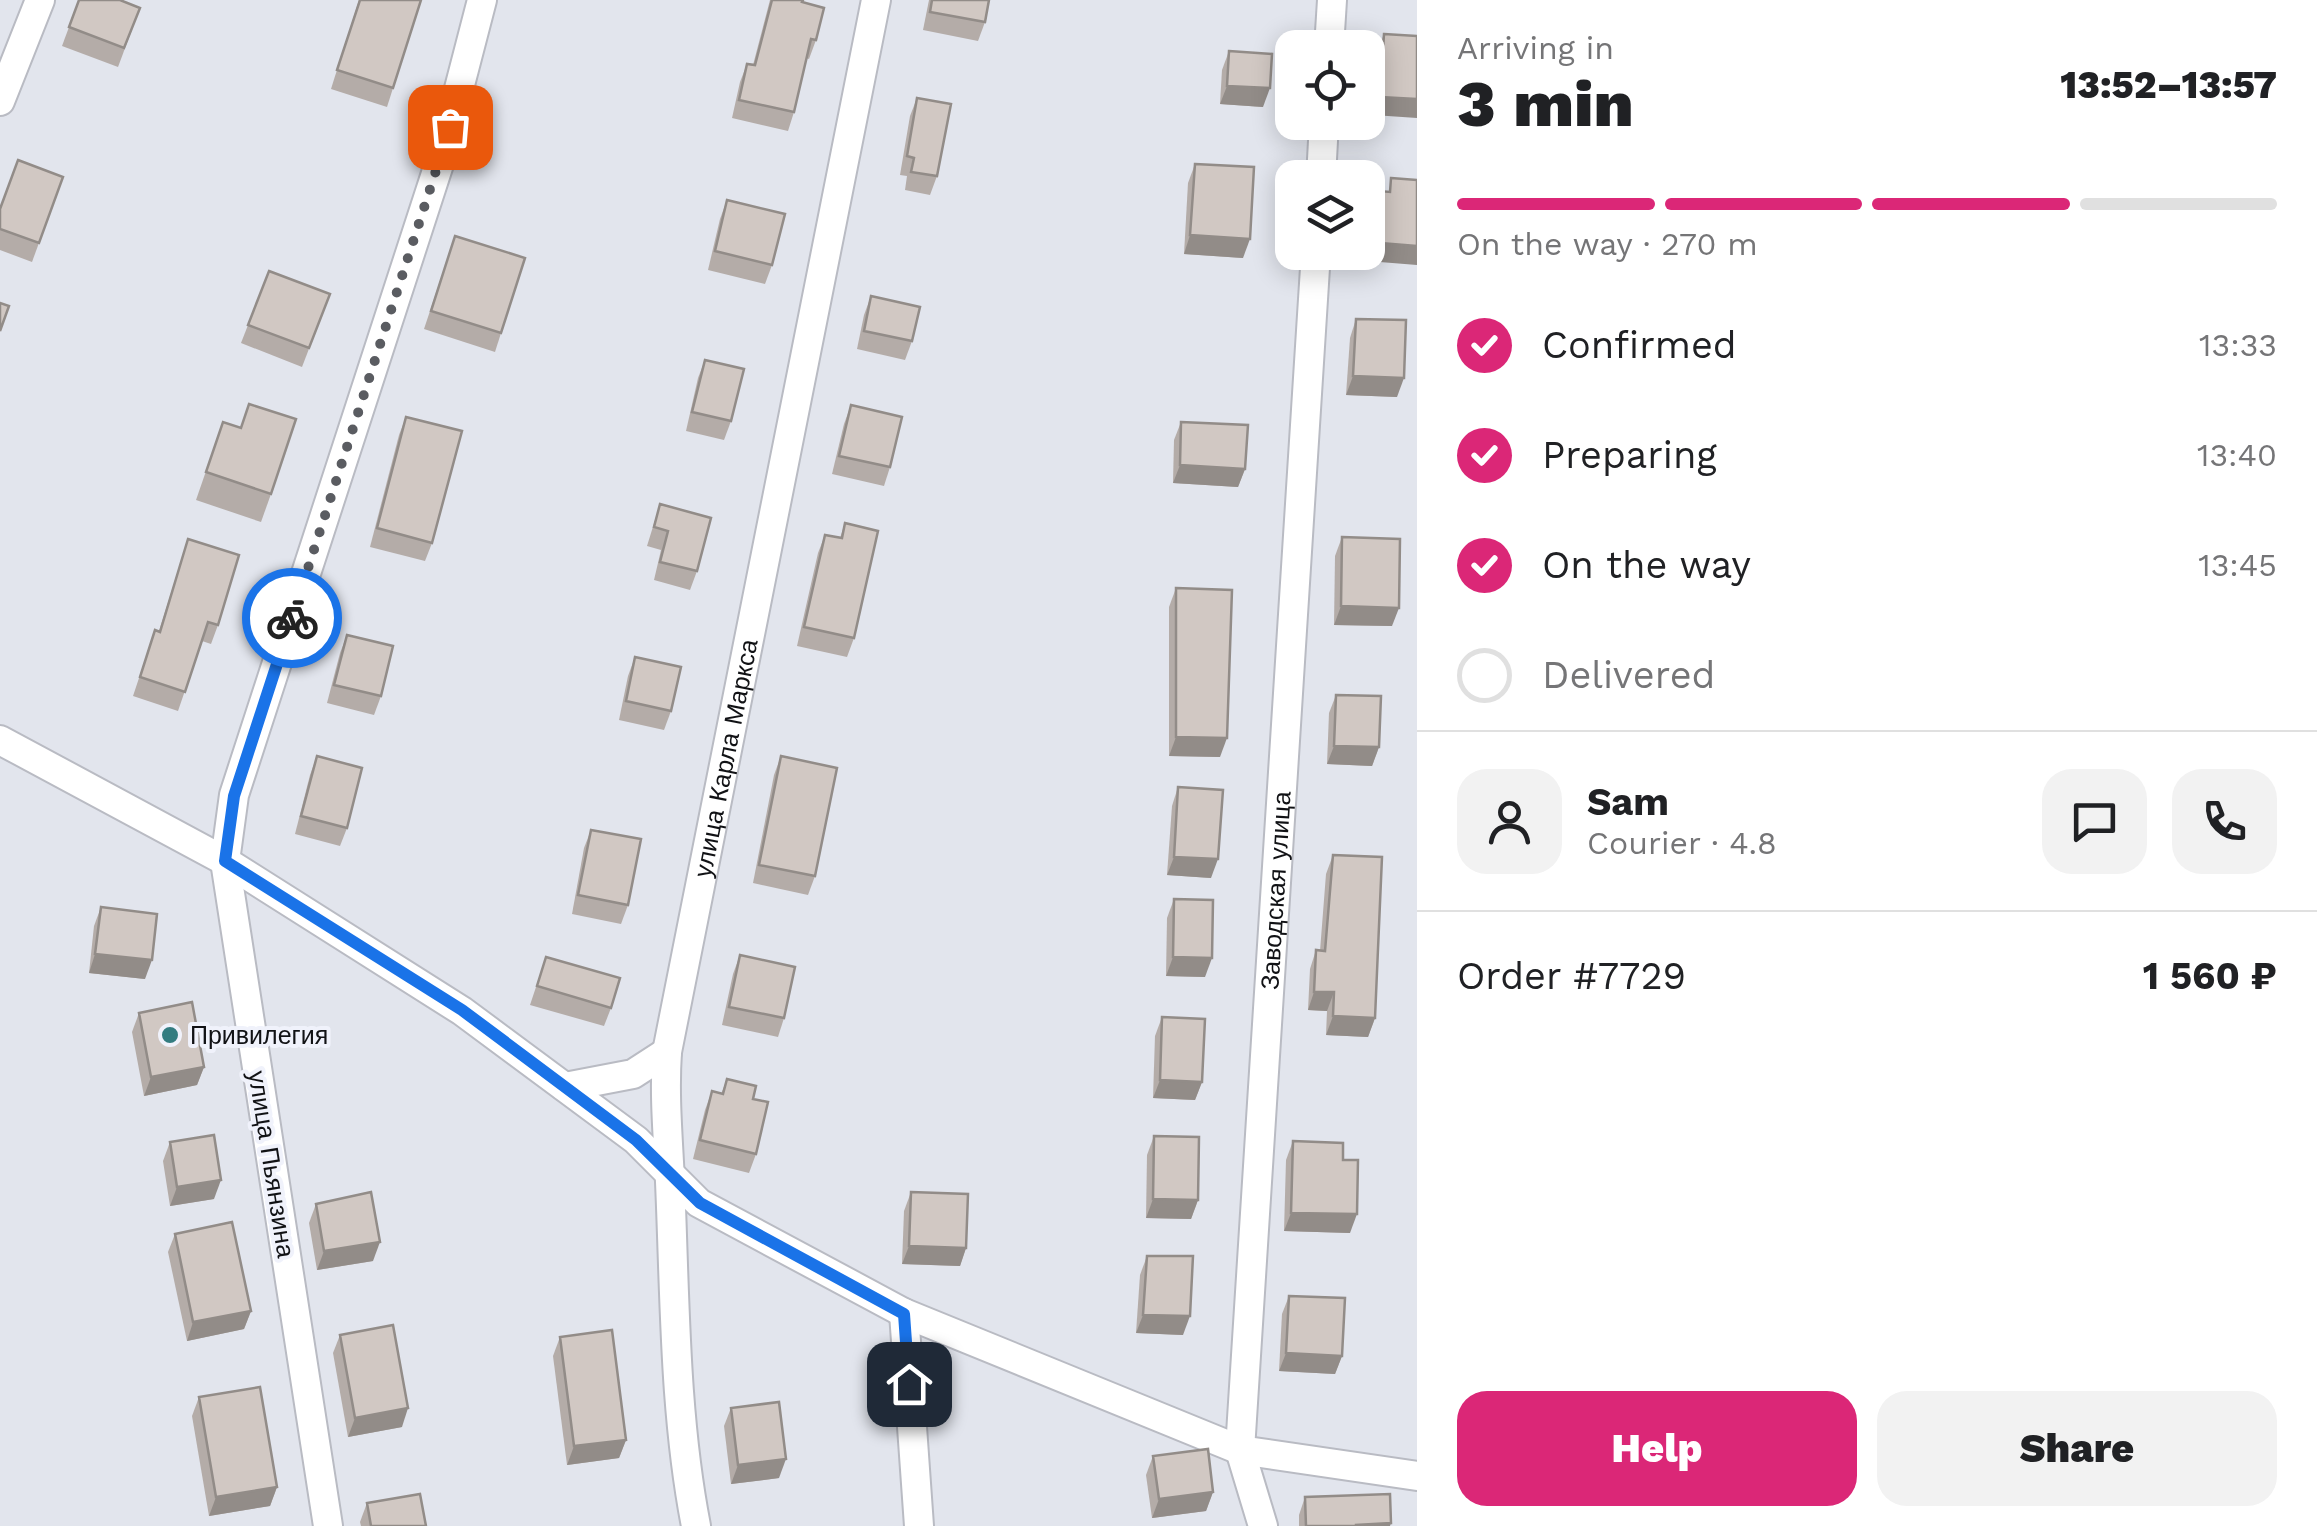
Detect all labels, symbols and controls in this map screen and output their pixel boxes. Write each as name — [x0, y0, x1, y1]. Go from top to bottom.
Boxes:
text: Arriving in — [1457, 29, 1614, 67]
map controls — [1275, 30, 1385, 270]
button: locate — [1275, 30, 1385, 140]
text: 13:52–13:57 — [2060, 63, 2277, 107]
text: 3 min — [1457, 66, 1634, 142]
pin — [408, 85, 493, 170]
icon: bag — [423, 100, 478, 155]
button: layers — [1275, 160, 1385, 270]
text: On the way · 270 m — [1457, 225, 1758, 263]
icon: check — [1457, 318, 1512, 373]
text: Confirmed — [1542, 323, 1737, 367]
text: 13:33 — [2199, 326, 2277, 364]
icon: check — [1457, 428, 1512, 483]
text: Preparing — [1542, 433, 1717, 477]
text: 13:40 — [2197, 436, 2277, 474]
icon: check — [1457, 538, 1512, 593]
text: On the way — [1542, 543, 1751, 587]
text: 13:45 — [2198, 546, 2277, 584]
courier — [242, 568, 342, 668]
icon: bike — [265, 591, 320, 646]
street label: улица Карла Маркса — [688, 637, 764, 880]
text: Delivered — [1542, 653, 1715, 697]
button: person — [1457, 769, 1562, 874]
button: chat — [2042, 769, 2147, 874]
button: phone — [2172, 769, 2277, 874]
text: Sam — [1587, 780, 1669, 824]
street label: Заводская улица — [1255, 790, 1297, 991]
text: Courier · 4.8 — [1587, 824, 1777, 862]
text: Order #7729 — [1457, 954, 1686, 998]
text: 1 560 ₽ — [2143, 954, 2277, 998]
place label: Привилегия — [190, 1021, 328, 1050]
marker: Привилегия — [159, 1024, 181, 1046]
street label: улица Пьянзина — [242, 1069, 301, 1260]
pin — [867, 1342, 952, 1427]
icon: home — [882, 1357, 937, 1412]
button: Help — [1457, 1391, 1857, 1506]
button: Share — [1877, 1391, 2277, 1506]

